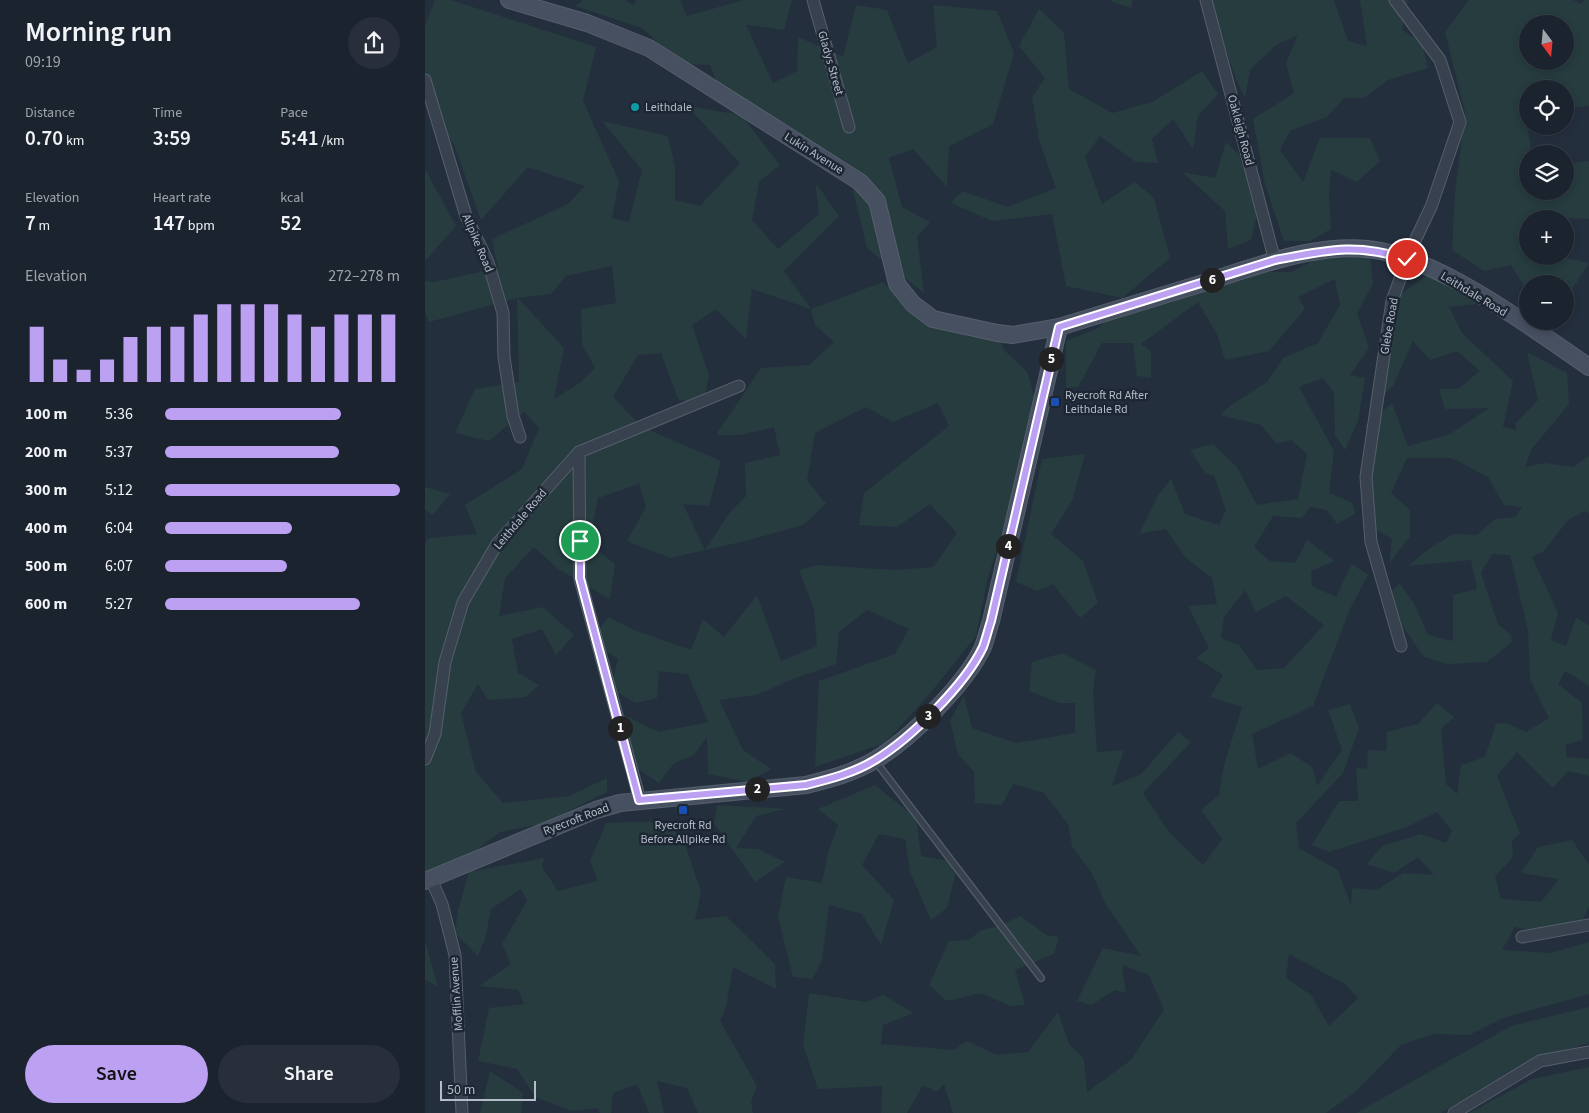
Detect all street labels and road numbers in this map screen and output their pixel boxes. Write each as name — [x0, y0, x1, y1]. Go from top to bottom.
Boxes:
street label: Gladys Street — [813, 29, 848, 97]
street label: Oakleigh Road — [1223, 93, 1258, 167]
street label: Lukin Avenue — [781, 128, 847, 178]
street label: Allpike Road — [458, 211, 497, 275]
street label: Leithdale Road — [1437, 268, 1510, 321]
street label: Glebe Road — [1376, 296, 1403, 356]
street label: Leithdale Road — [490, 485, 551, 554]
street label: Ryecroft Road — [541, 799, 612, 840]
street label: Mofflin Avenue — [445, 956, 468, 1032]

